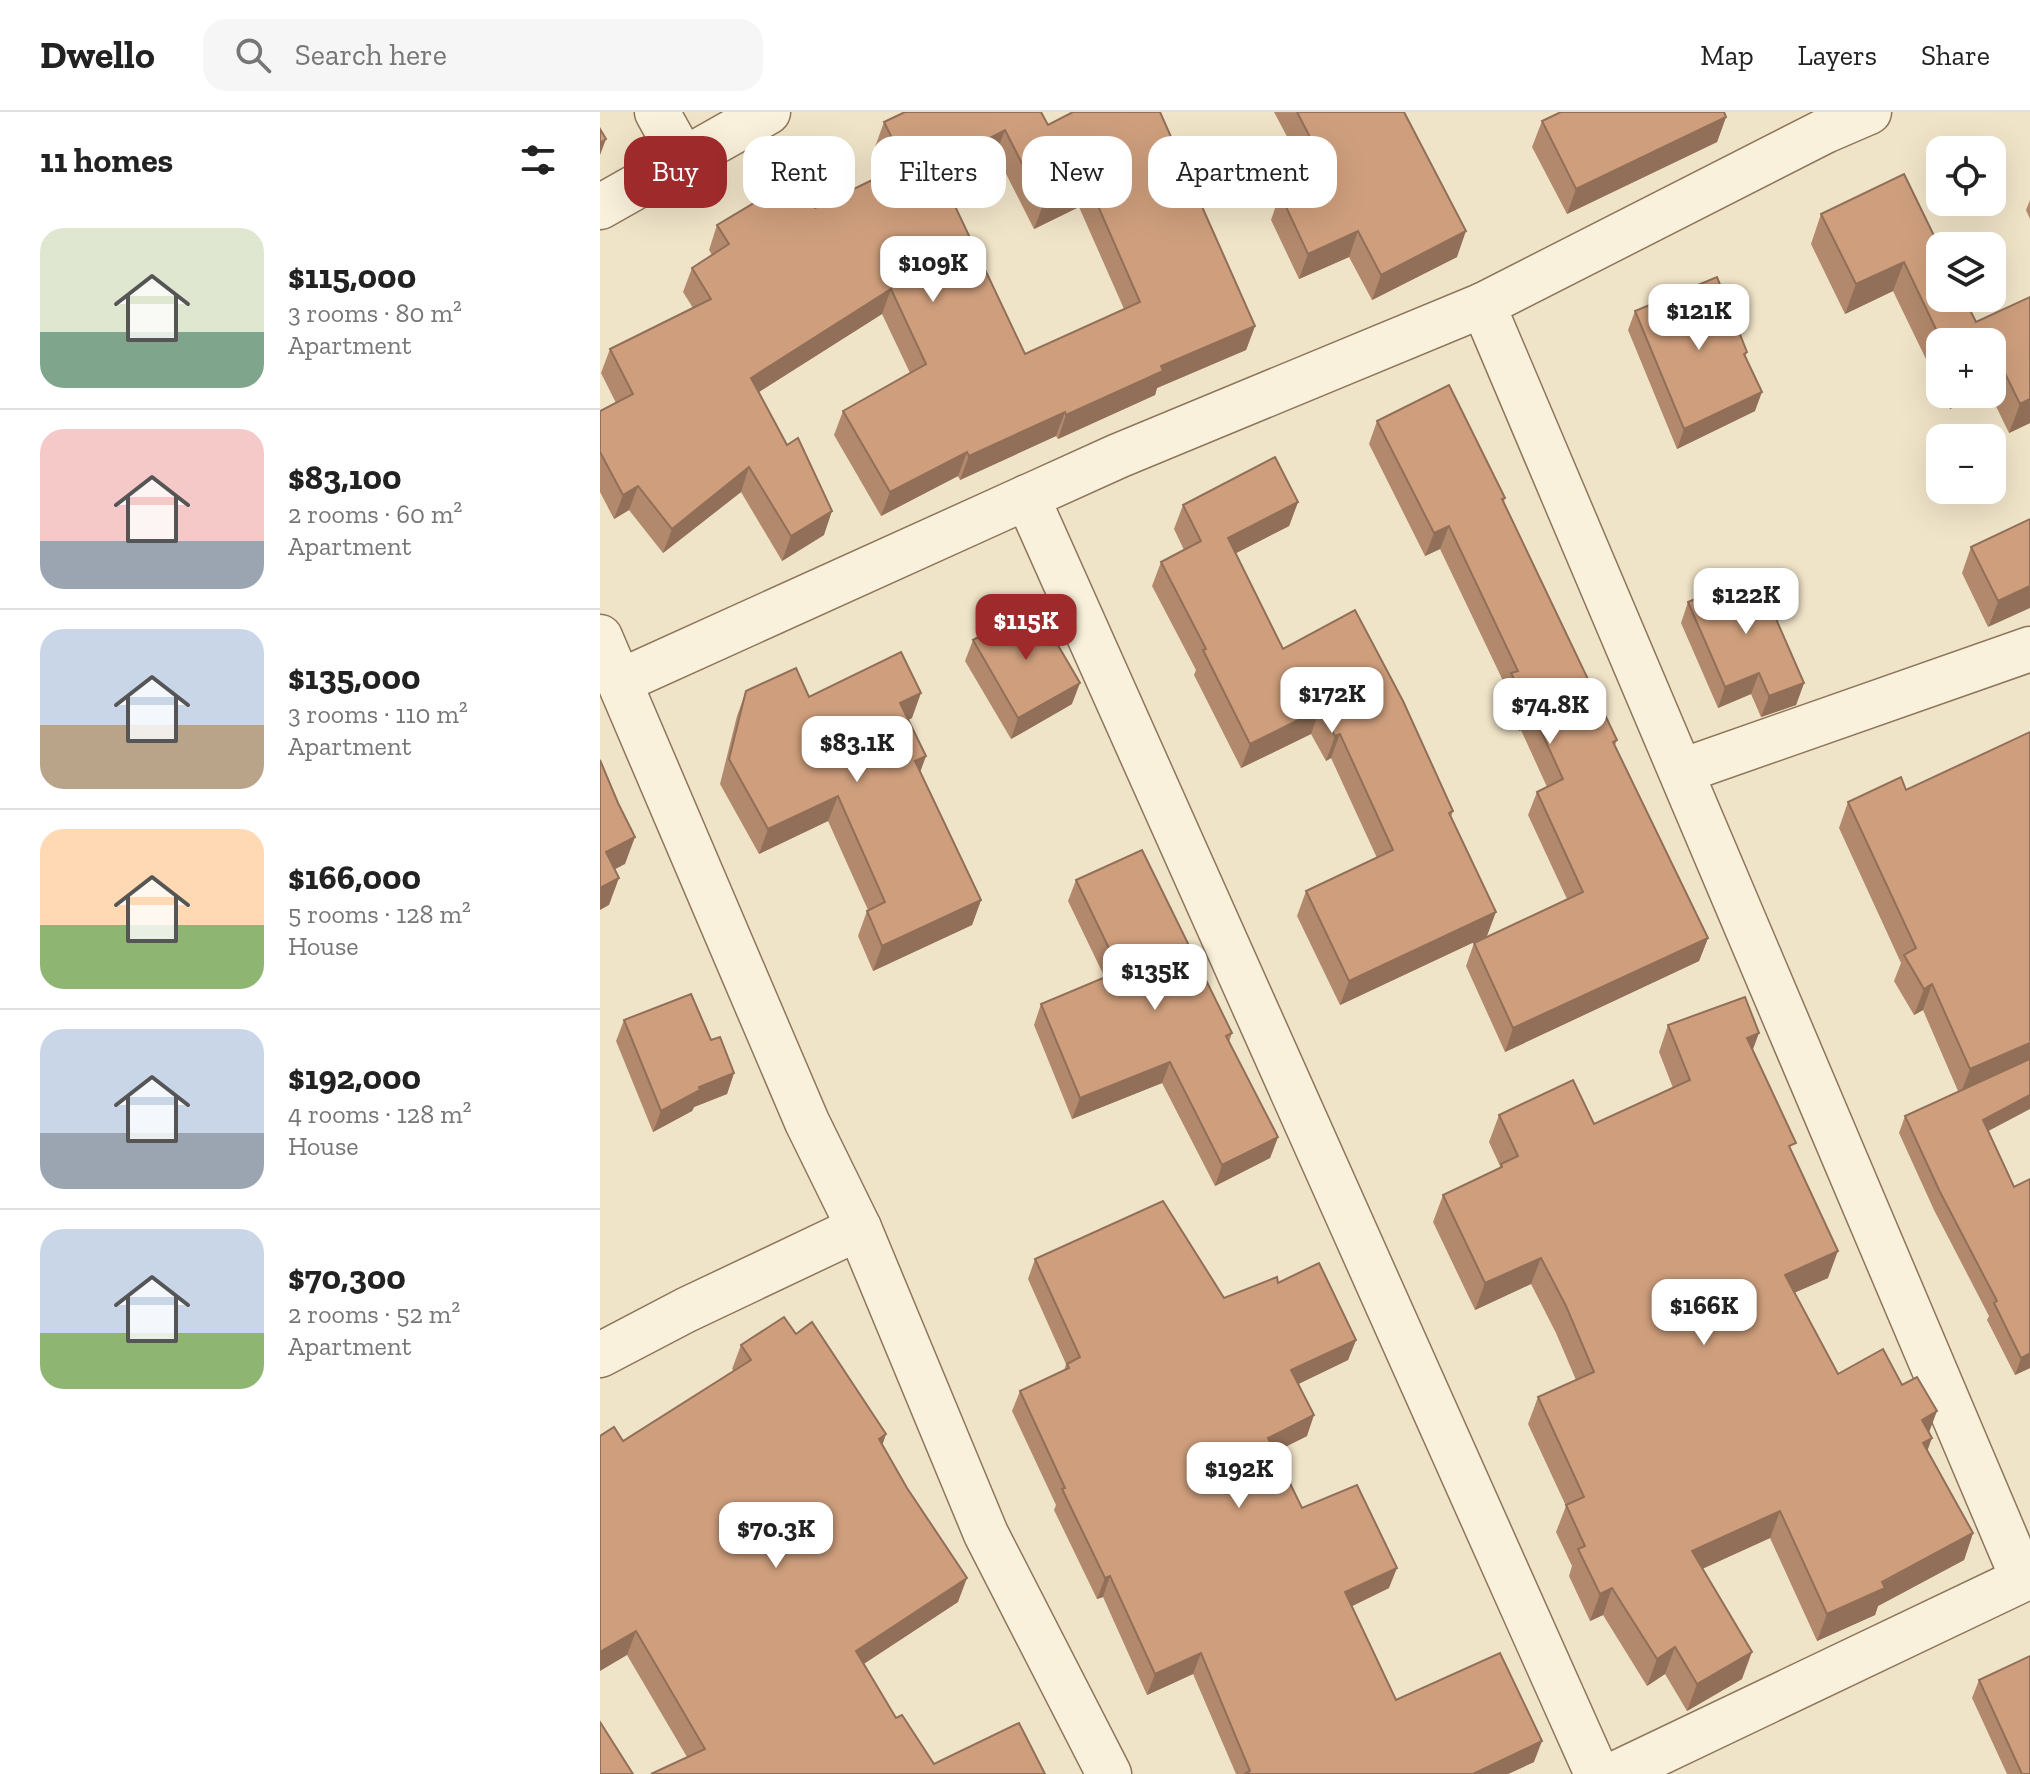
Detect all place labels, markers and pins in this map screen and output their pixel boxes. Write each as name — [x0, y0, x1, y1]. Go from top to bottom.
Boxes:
pin: $109K — [877, 236, 989, 304]
pin: $121K — [1643, 284, 1755, 352]
pin: $122K — [1690, 568, 1802, 636]
pin: $115K — [970, 594, 1082, 662]
pin: $172K — [1276, 667, 1388, 735]
pin: $74.8K — [1485, 678, 1615, 746]
pin: $83.1K — [792, 716, 922, 784]
pin: $135K — [1099, 944, 1211, 1012]
pin: $166K — [1648, 1279, 1760, 1347]
pin: $192K — [1183, 1442, 1295, 1510]
pin: $70.3K — [711, 1502, 841, 1570]

